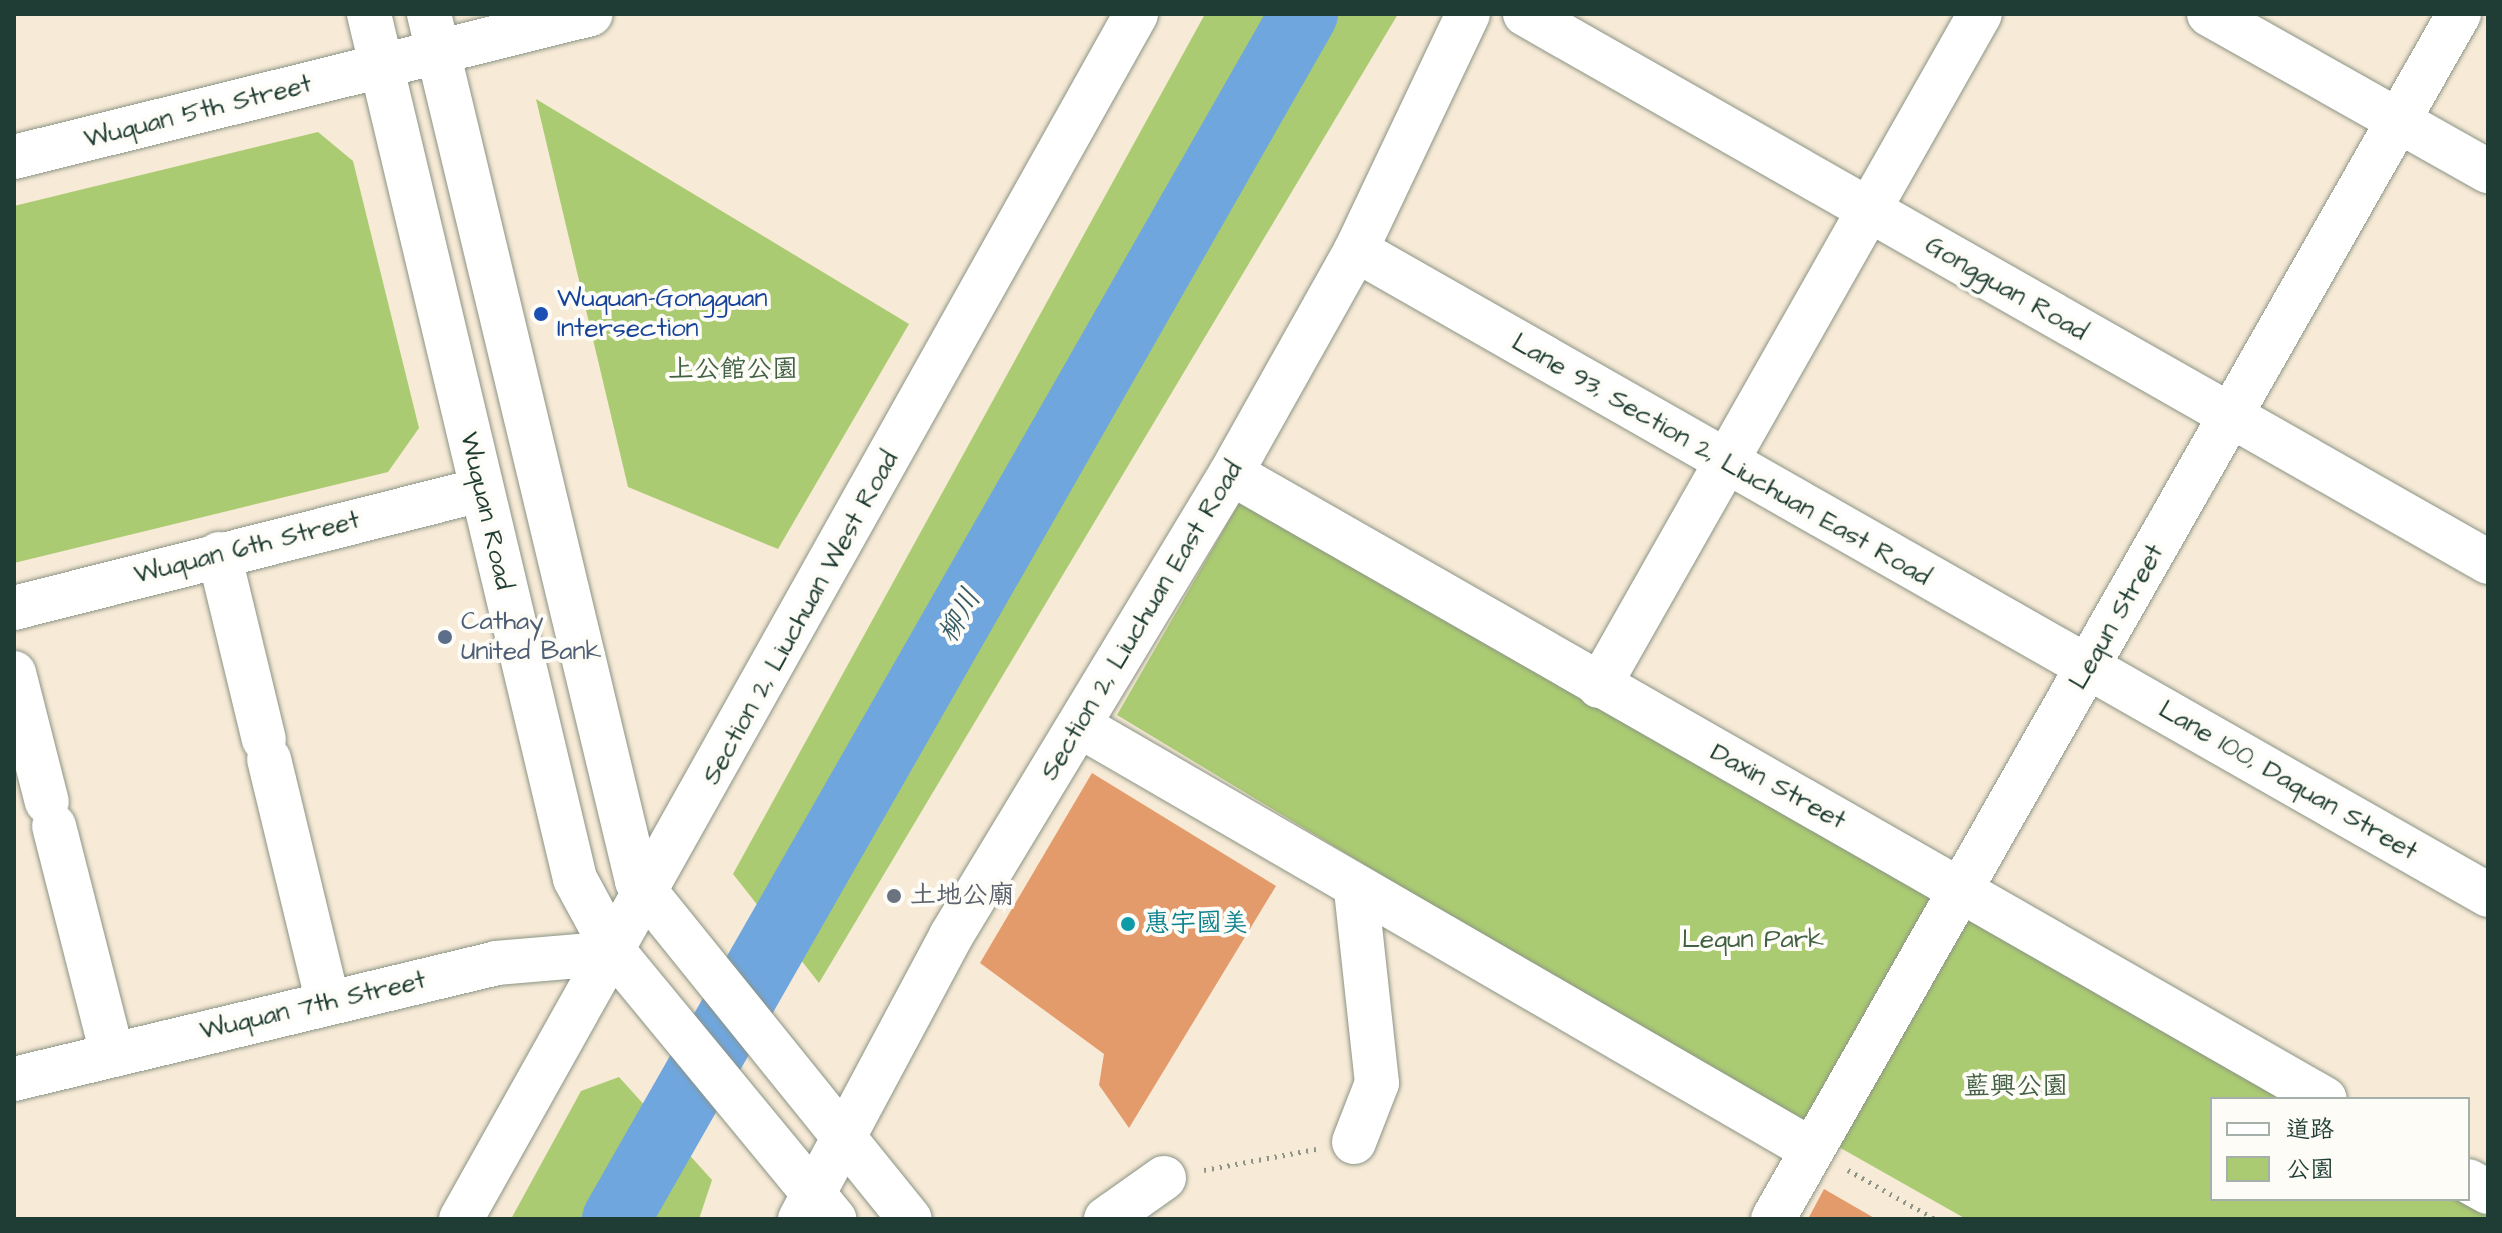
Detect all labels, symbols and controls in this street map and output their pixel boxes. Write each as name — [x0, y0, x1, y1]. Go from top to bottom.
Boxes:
street label: Wuquan 5th Street — [81, 69, 315, 155]
street label: Gongguan Road — [1919, 230, 2093, 348]
place label: Wuquan-Gongguan Intersection — [557, 283, 767, 344]
marker: Wuquan-Gongguan Intersection — [532, 305, 550, 323]
street label: Lane 93, Section 2, Liuchuan East Road — [1506, 327, 1936, 593]
park label: 上公館公園 — [668, 354, 798, 386]
street label: Wuquan Road — [453, 429, 519, 593]
street label: Section 2, Liuchuan West Road — [696, 446, 906, 790]
street label: Section 2, Liuchuan East Road — [1034, 456, 1250, 786]
street label: Wuquan 6th Street — [131, 505, 363, 591]
street label: Lequn Street — [2063, 539, 2171, 695]
water label: 柳川 — [931, 583, 989, 649]
place label: Cathay United Bank — [461, 606, 602, 668]
marker: Cathay United Bank — [436, 628, 454, 646]
street label: Lane 100, Daquan Street — [2153, 694, 2423, 868]
street label: Daxin Street — [1705, 737, 1851, 837]
place label: 土地公廟 — [910, 880, 1014, 912]
marker: 土地公廟 — [885, 887, 903, 905]
place label: 惠宇國美 — [1144, 908, 1248, 940]
marker: 惠宇國美 — [1119, 915, 1137, 933]
park label: Lequn Park — [1682, 924, 1824, 956]
street label: Wuquan 7th Street — [197, 965, 429, 1047]
park label: 藍興公園 — [1964, 1071, 2068, 1103]
legend — [2210, 1097, 2470, 1201]
text: 道路 — [2286, 1113, 2334, 1147]
text: 公園 — [2286, 1153, 2334, 1187]

